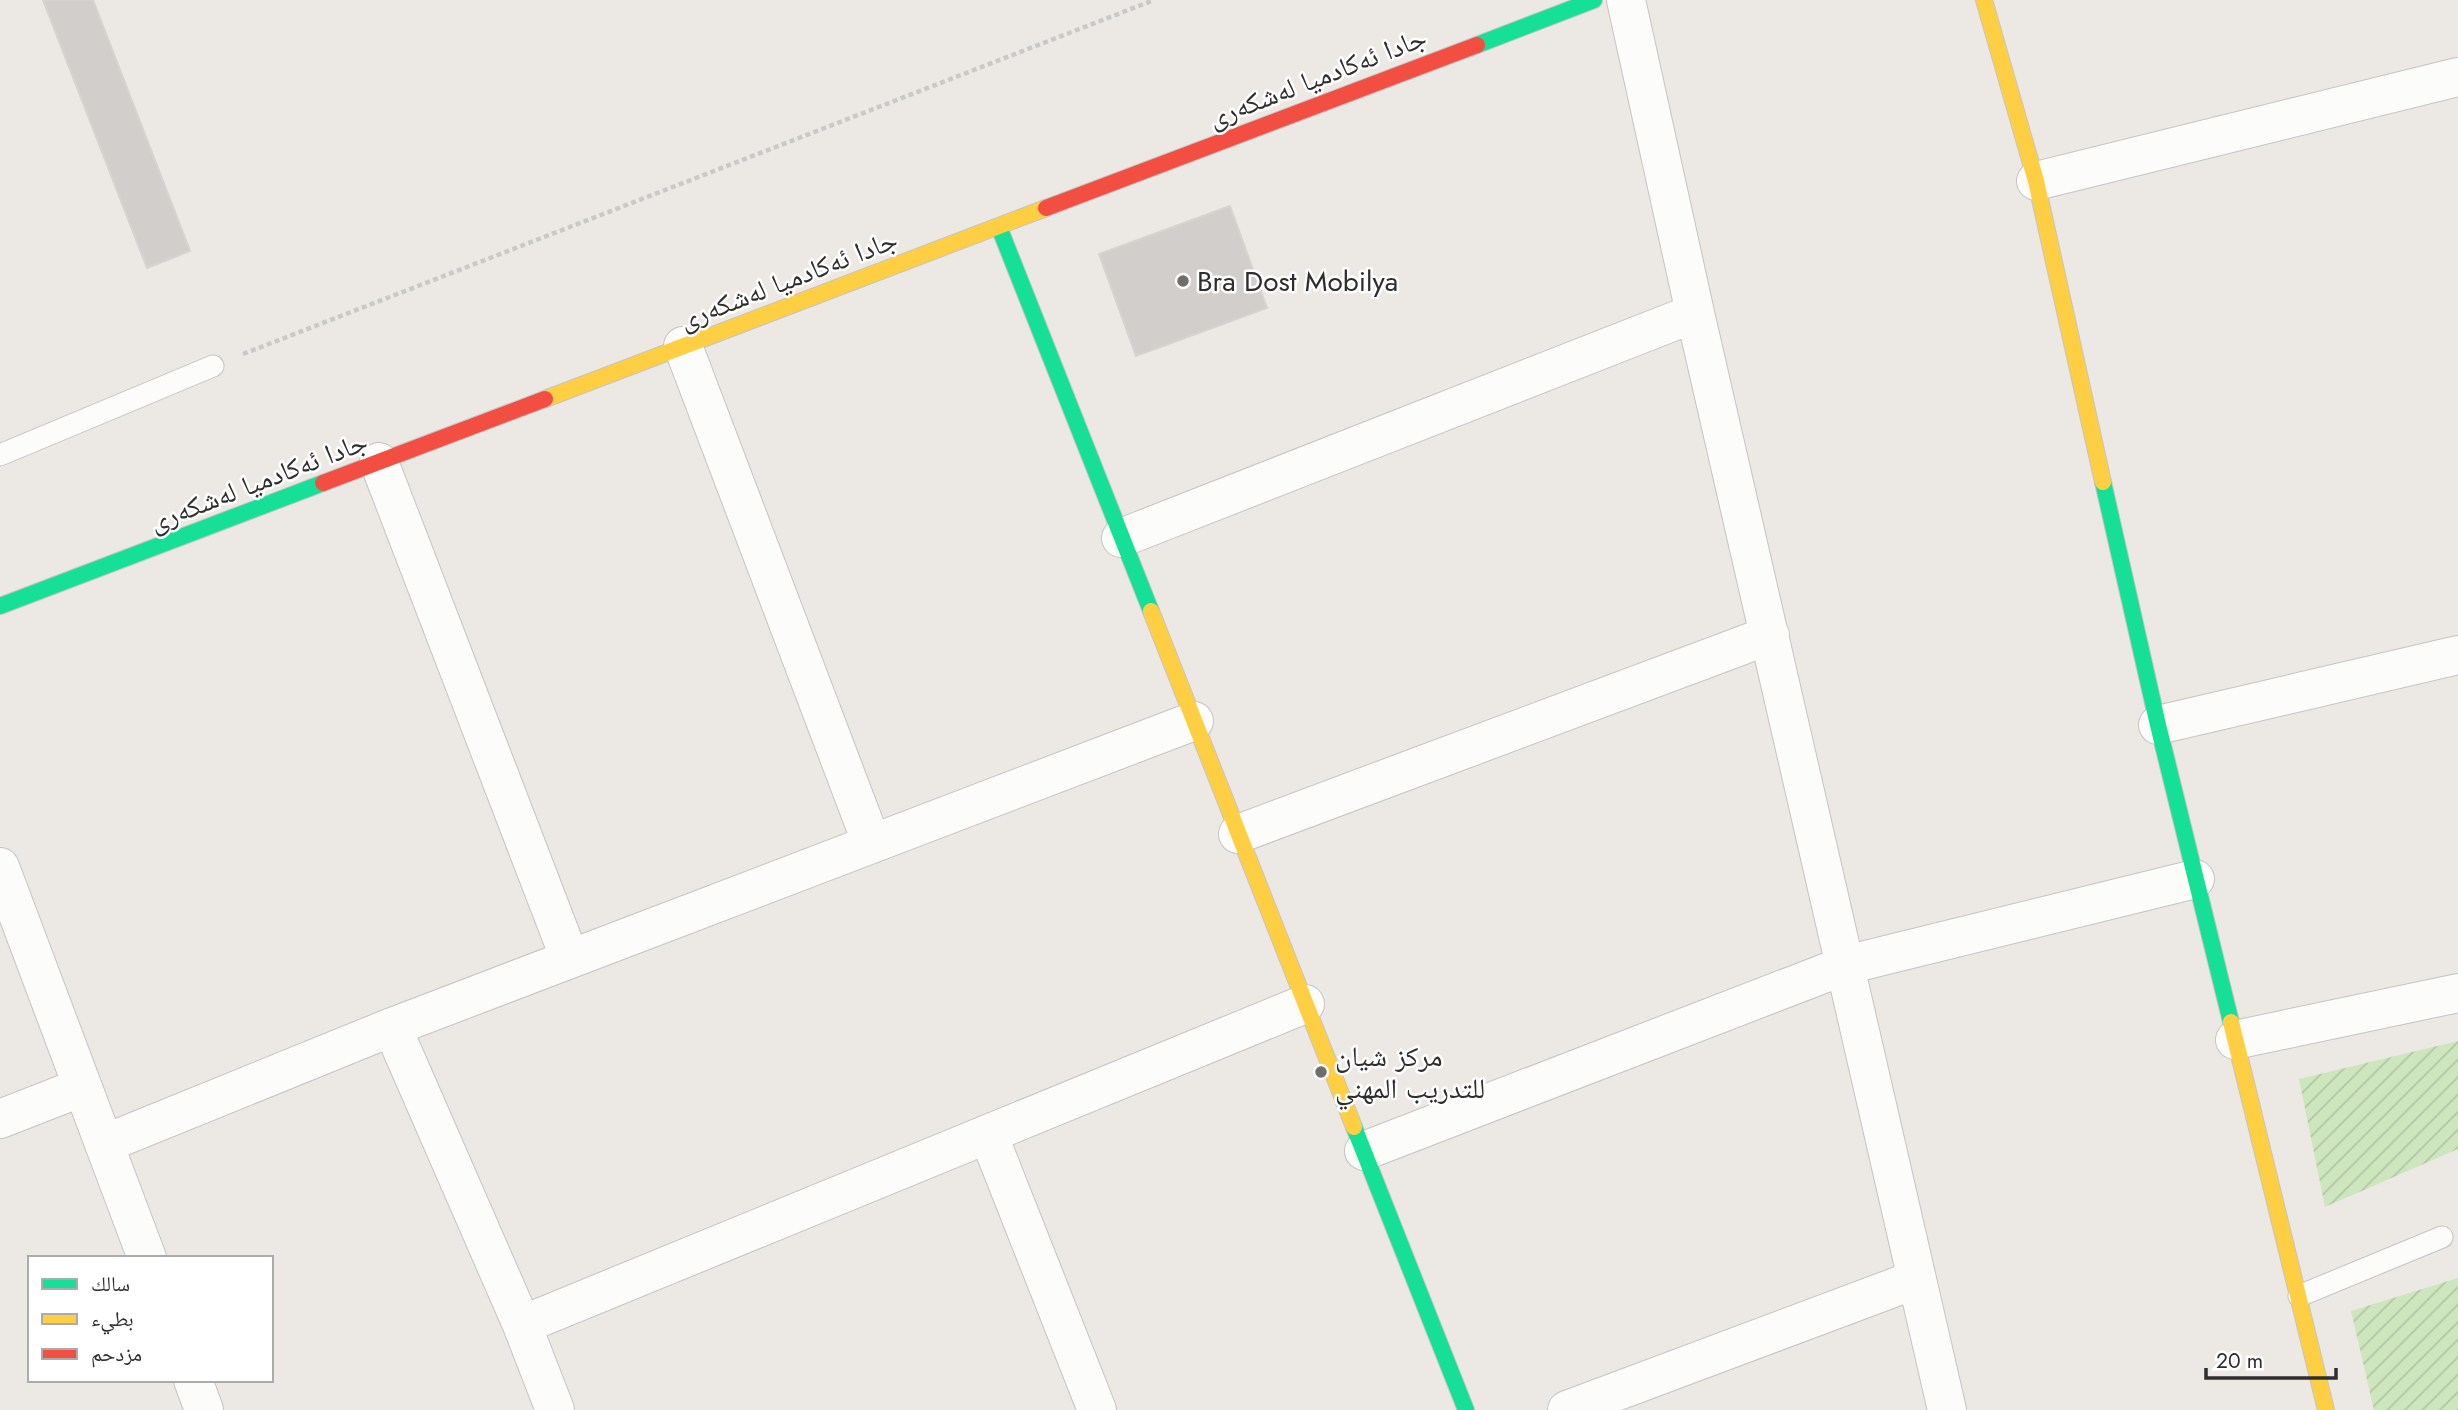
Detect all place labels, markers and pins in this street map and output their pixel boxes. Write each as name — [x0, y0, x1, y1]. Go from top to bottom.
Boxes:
place label: Bra Dost Mobilya — [1197, 261, 1398, 302]
marker: Bra Dost Mobilya — [1175, 273, 1191, 289]
place label: مركز شيان للتدريب المهني — [1335, 1036, 1485, 1111]
marker: مركز شيان للتدريب المهني — [1313, 1064, 1329, 1080]

